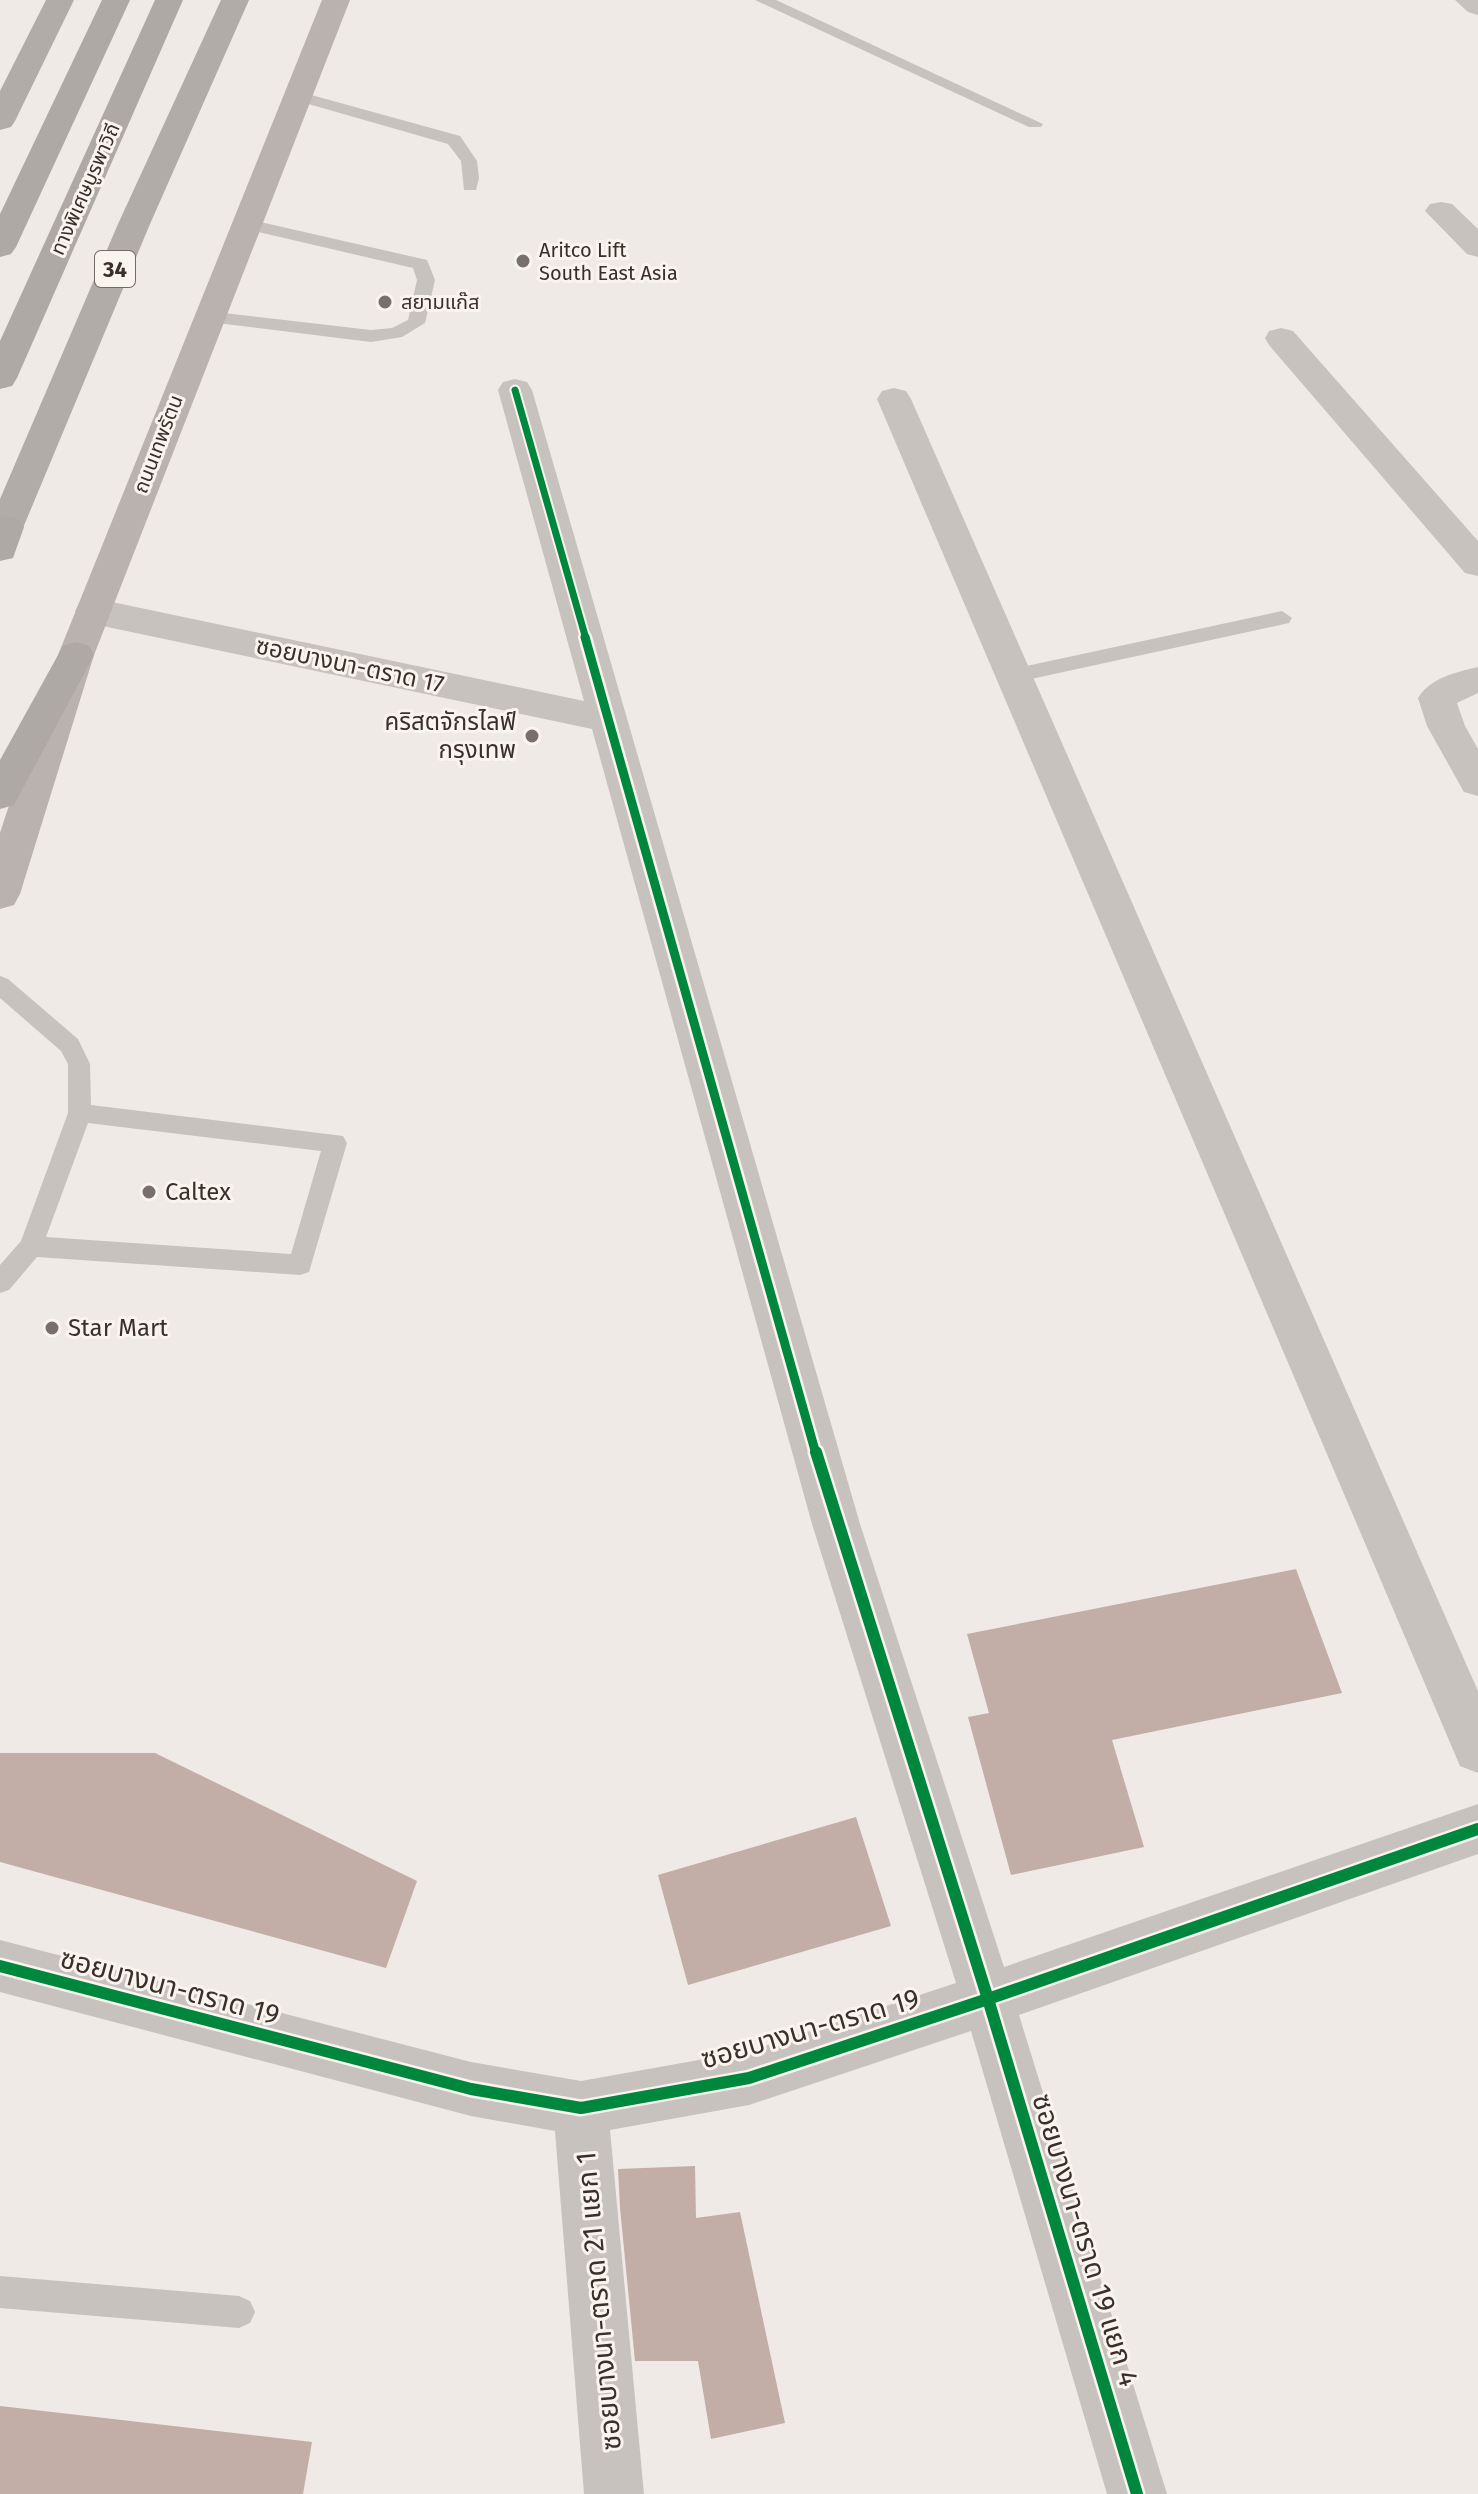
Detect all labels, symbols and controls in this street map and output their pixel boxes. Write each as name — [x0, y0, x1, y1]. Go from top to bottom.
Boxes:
street label: ทางพิเศษบูรพาวิถี — [45, 119, 126, 259]
place label: Aritco Lift South East Asia — [539, 238, 678, 285]
road number: 34 — [95, 251, 135, 287]
marker: Aritco Lift South East Asia — [514, 252, 532, 270]
place label: สยามแก๊ส — [401, 290, 480, 314]
marker: สยามแก๊ส — [376, 293, 394, 311]
street label: ถนนเทพรัตน — [128, 391, 188, 497]
street label: ซอยบางนา-ตราด 17 — [253, 631, 447, 699]
place label: คริสตจักรไลฟ์ กรุงเทพ — [385, 708, 516, 765]
marker: คริสตจักรไลฟ์ กรุงเทพ — [523, 727, 541, 745]
place label: Caltex — [165, 1178, 231, 1206]
marker: Caltex — [140, 1183, 158, 1201]
place label: Star Mart — [68, 1314, 168, 1342]
marker: Star Mart — [43, 1319, 61, 1337]
street label: ซอยบางนา-ตราด 19 — [57, 1941, 283, 2032]
street label: ซอยบางนา-ตราด 19 — [697, 1982, 923, 2075]
street label: ซอยบางนา-ตราด 19 แยก 4 — [1025, 2090, 1146, 2390]
street label: ซอยบางนา-ตราด 21 แยก 1 — [569, 2150, 628, 2452]

